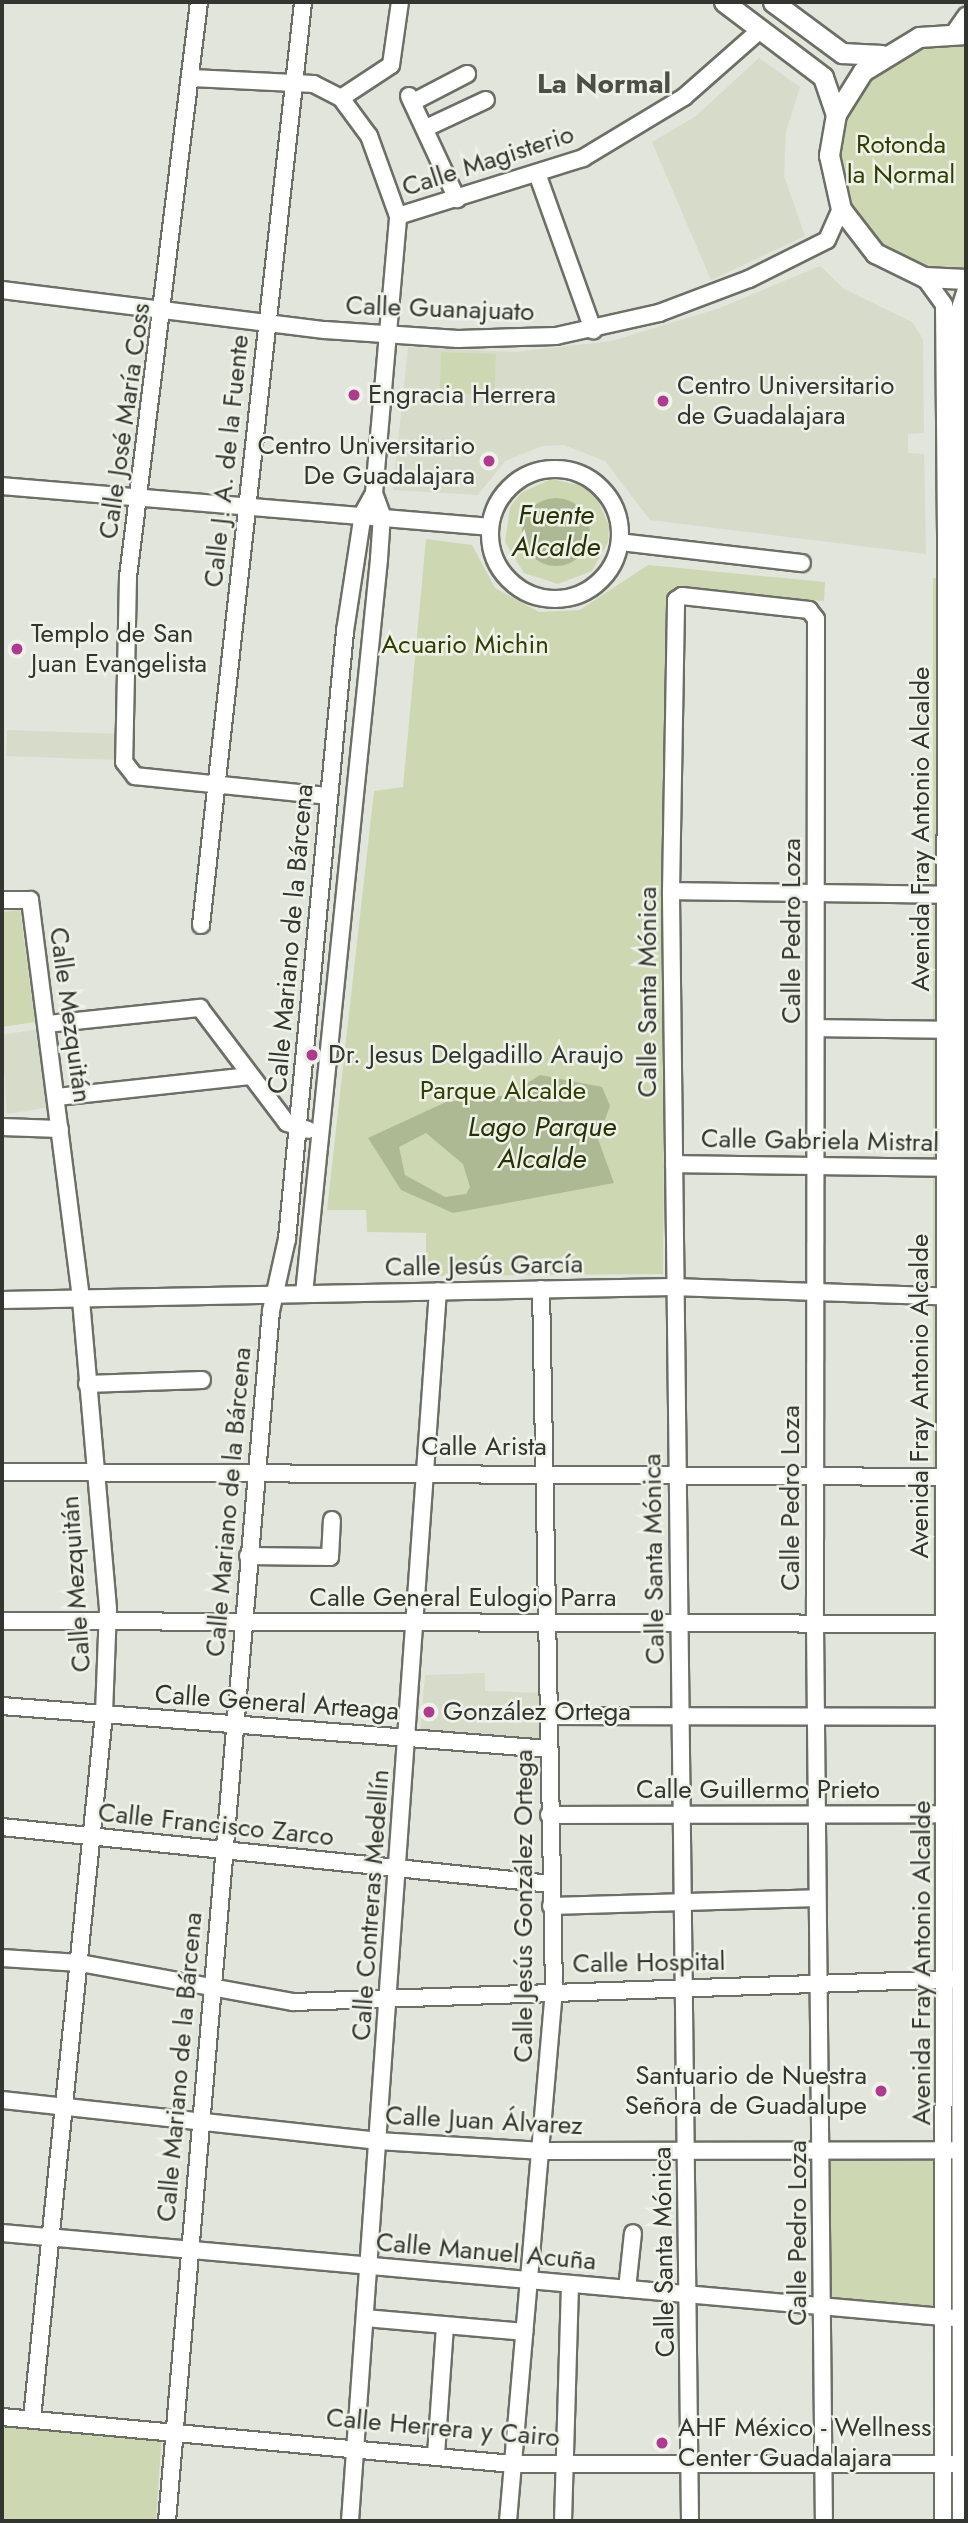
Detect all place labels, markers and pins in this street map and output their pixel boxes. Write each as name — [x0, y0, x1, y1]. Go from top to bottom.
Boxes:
place label: Centro Universitario de Guadalajara — [677, 370, 895, 432]
place label: Engracia Herrera — [368, 379, 556, 411]
marker: Engracia Herrera — [346, 387, 362, 403]
marker: Centro Universitario de Guadalajara — [655, 393, 671, 409]
place label: Centro Universitario De Guadalajara — [257, 430, 475, 492]
marker: Centro Universitario De Guadalajara — [481, 453, 497, 469]
place label: Templo de San Juan Evangelista — [31, 618, 207, 680]
marker: Templo de San Juan Evangelista — [9, 641, 25, 657]
place label: Dr. Jesus Delgadillo Araujo — [328, 1039, 624, 1071]
marker: Dr. Jesus Delgadillo Araujo — [302, 1045, 322, 1065]
place label: González Ortega — [443, 1696, 631, 1728]
marker: González Ortega — [421, 1704, 437, 1720]
place label: Santuario de Nuestra Señora de Guadalupe — [625, 2060, 867, 2122]
marker: Santuario de Nuestra Señora de Guadalupe — [873, 2083, 889, 2099]
place label: AHF México - Wellness Center Guadalajara — [678, 2412, 931, 2474]
marker: AHF México - Wellness Center Guadalajara — [652, 2433, 672, 2453]

